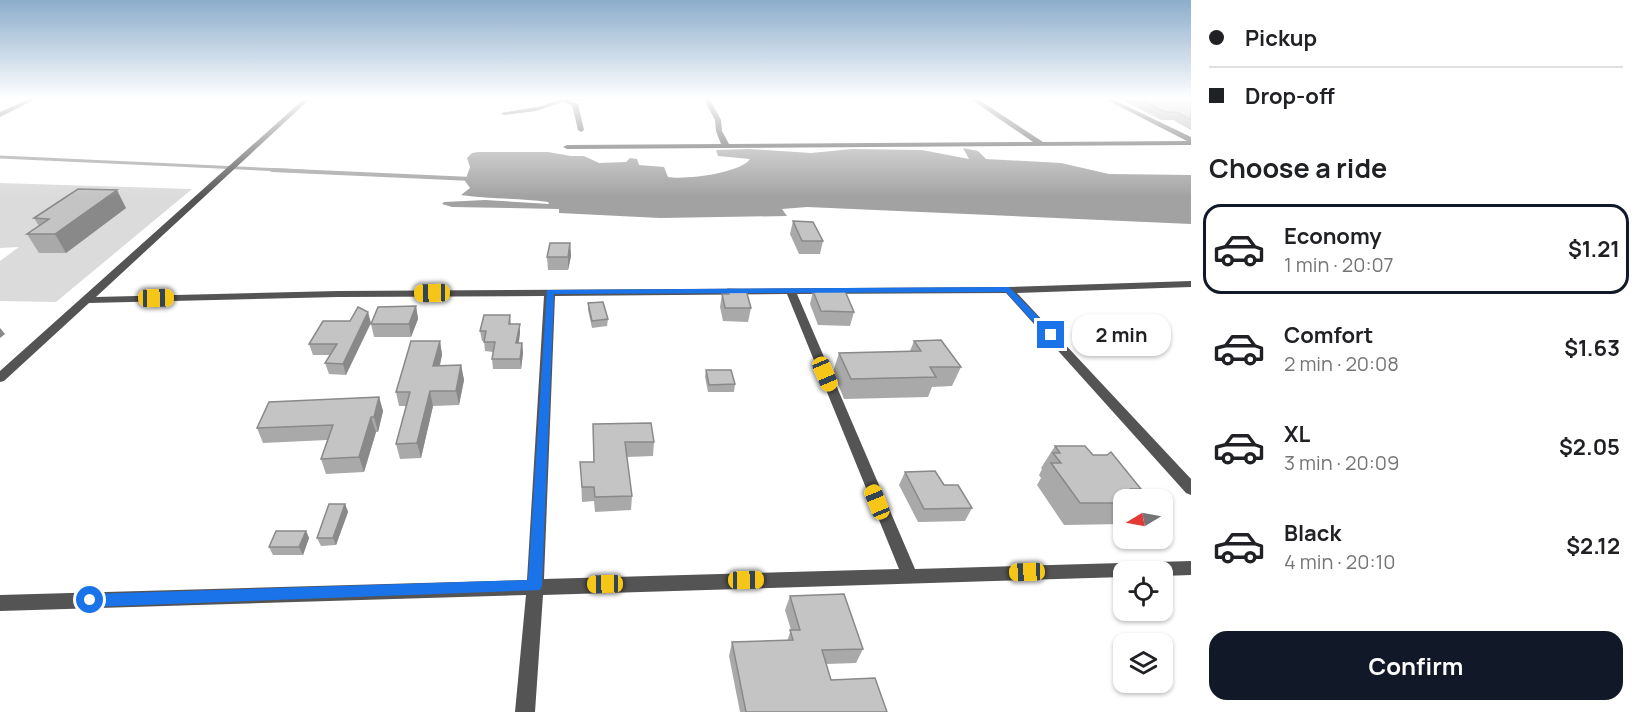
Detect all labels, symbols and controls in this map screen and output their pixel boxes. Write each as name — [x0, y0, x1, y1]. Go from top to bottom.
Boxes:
text: Pickup — [1245, 23, 1317, 53]
text: Drop-off — [1245, 81, 1335, 111]
text: Choose a ride — [1209, 149, 1387, 186]
text: Economy — [1284, 221, 1382, 251]
icon: car — [1212, 222, 1266, 276]
text: $1.21 — [1568, 234, 1620, 264]
text: 1 min · 20:07 — [1284, 251, 1394, 278]
car — [414, 284, 450, 302]
car — [138, 289, 174, 307]
callout: 2 min — [1072, 314, 1171, 356]
text: Comfort — [1284, 320, 1373, 350]
route end — [1037, 321, 1064, 348]
text: 2 min — [1095, 321, 1148, 348]
icon: car — [1212, 321, 1266, 375]
text: $1.63 — [1564, 333, 1620, 363]
text: 2 min · 20:08 — [1284, 350, 1399, 377]
car — [810, 354, 840, 394]
text: XL — [1284, 419, 1310, 449]
icon: car — [1212, 420, 1266, 474]
text: $2.05 — [1559, 432, 1620, 462]
text: 3 min · 20:09 — [1284, 449, 1399, 476]
car — [862, 482, 892, 522]
north arrow — [1113, 489, 1173, 549]
map controls — [1113, 489, 1173, 693]
text: Black — [1284, 518, 1341, 548]
icon: car — [1212, 519, 1266, 573]
text: $2.12 — [1566, 531, 1620, 561]
text: 4 min · 20:10 — [1284, 548, 1395, 575]
button: locate — [1113, 561, 1173, 621]
car — [1009, 562, 1045, 582]
car — [728, 571, 764, 589]
car — [587, 575, 623, 593]
route start — [76, 586, 103, 613]
button: Confirm — [1209, 631, 1623, 700]
button: layers — [1113, 633, 1173, 693]

